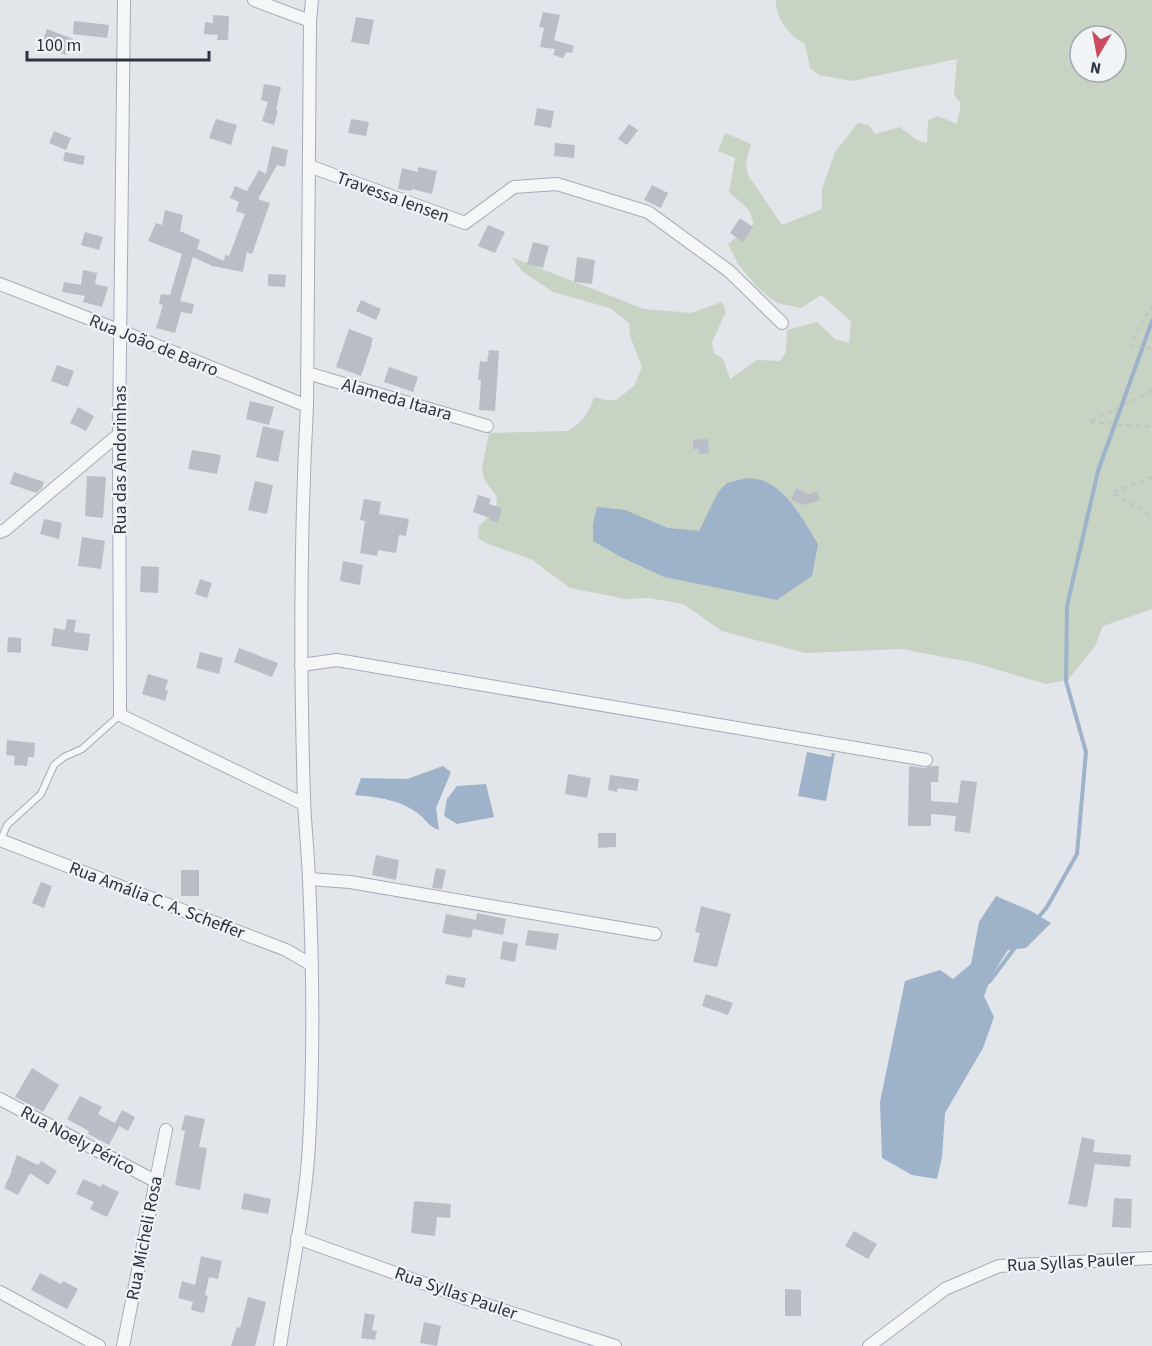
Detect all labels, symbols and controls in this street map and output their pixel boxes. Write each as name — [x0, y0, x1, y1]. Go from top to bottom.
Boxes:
scale bar — [27, 24, 208, 62]
north arrow — [1068, 24, 1128, 84]
text: 100 m — [36, 33, 81, 58]
text: N — [1088, 56, 1103, 80]
street label: Travessa Iensen — [333, 165, 453, 229]
street label: Rua João de Barro — [85, 308, 222, 383]
street label: Alameda Itaara — [339, 372, 455, 427]
street label: Rua das Andorinhas — [108, 385, 133, 535]
street label: Rua Amália C. A. Scheffer — [65, 855, 249, 946]
street label: Rua Noely Périco — [16, 1100, 140, 1181]
street label: Rua Micheli Rosa — [120, 1174, 169, 1302]
street label: Rua Syllas Pauler — [1006, 1247, 1136, 1278]
street label: Rua Syllas Pauler — [391, 1261, 521, 1326]

